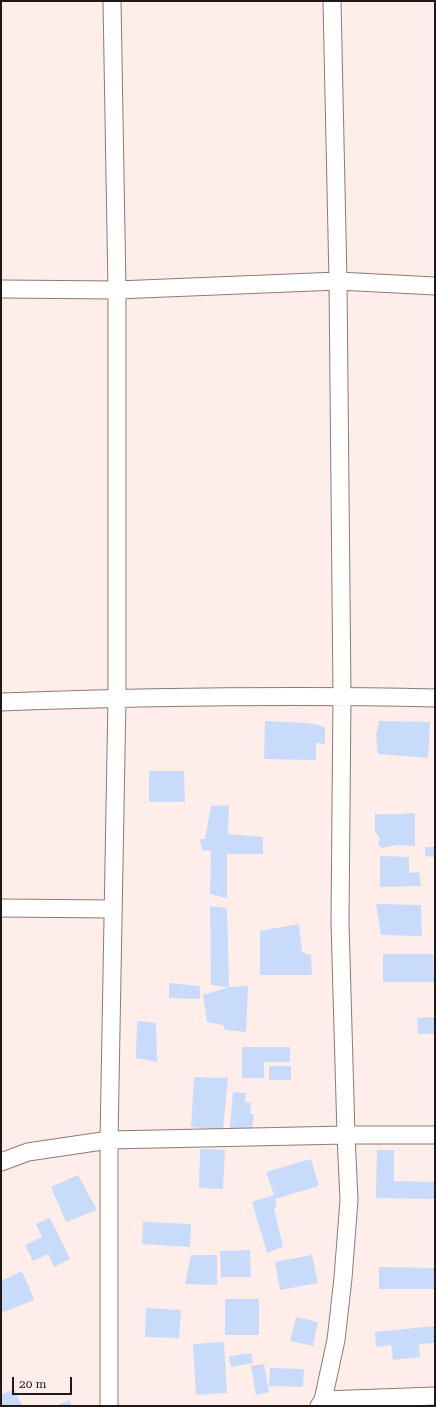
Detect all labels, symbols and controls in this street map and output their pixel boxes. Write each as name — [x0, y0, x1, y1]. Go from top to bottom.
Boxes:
scale bar — [14, 1369, 74, 1395]
text: 20 m — [19, 1377, 46, 1391]

